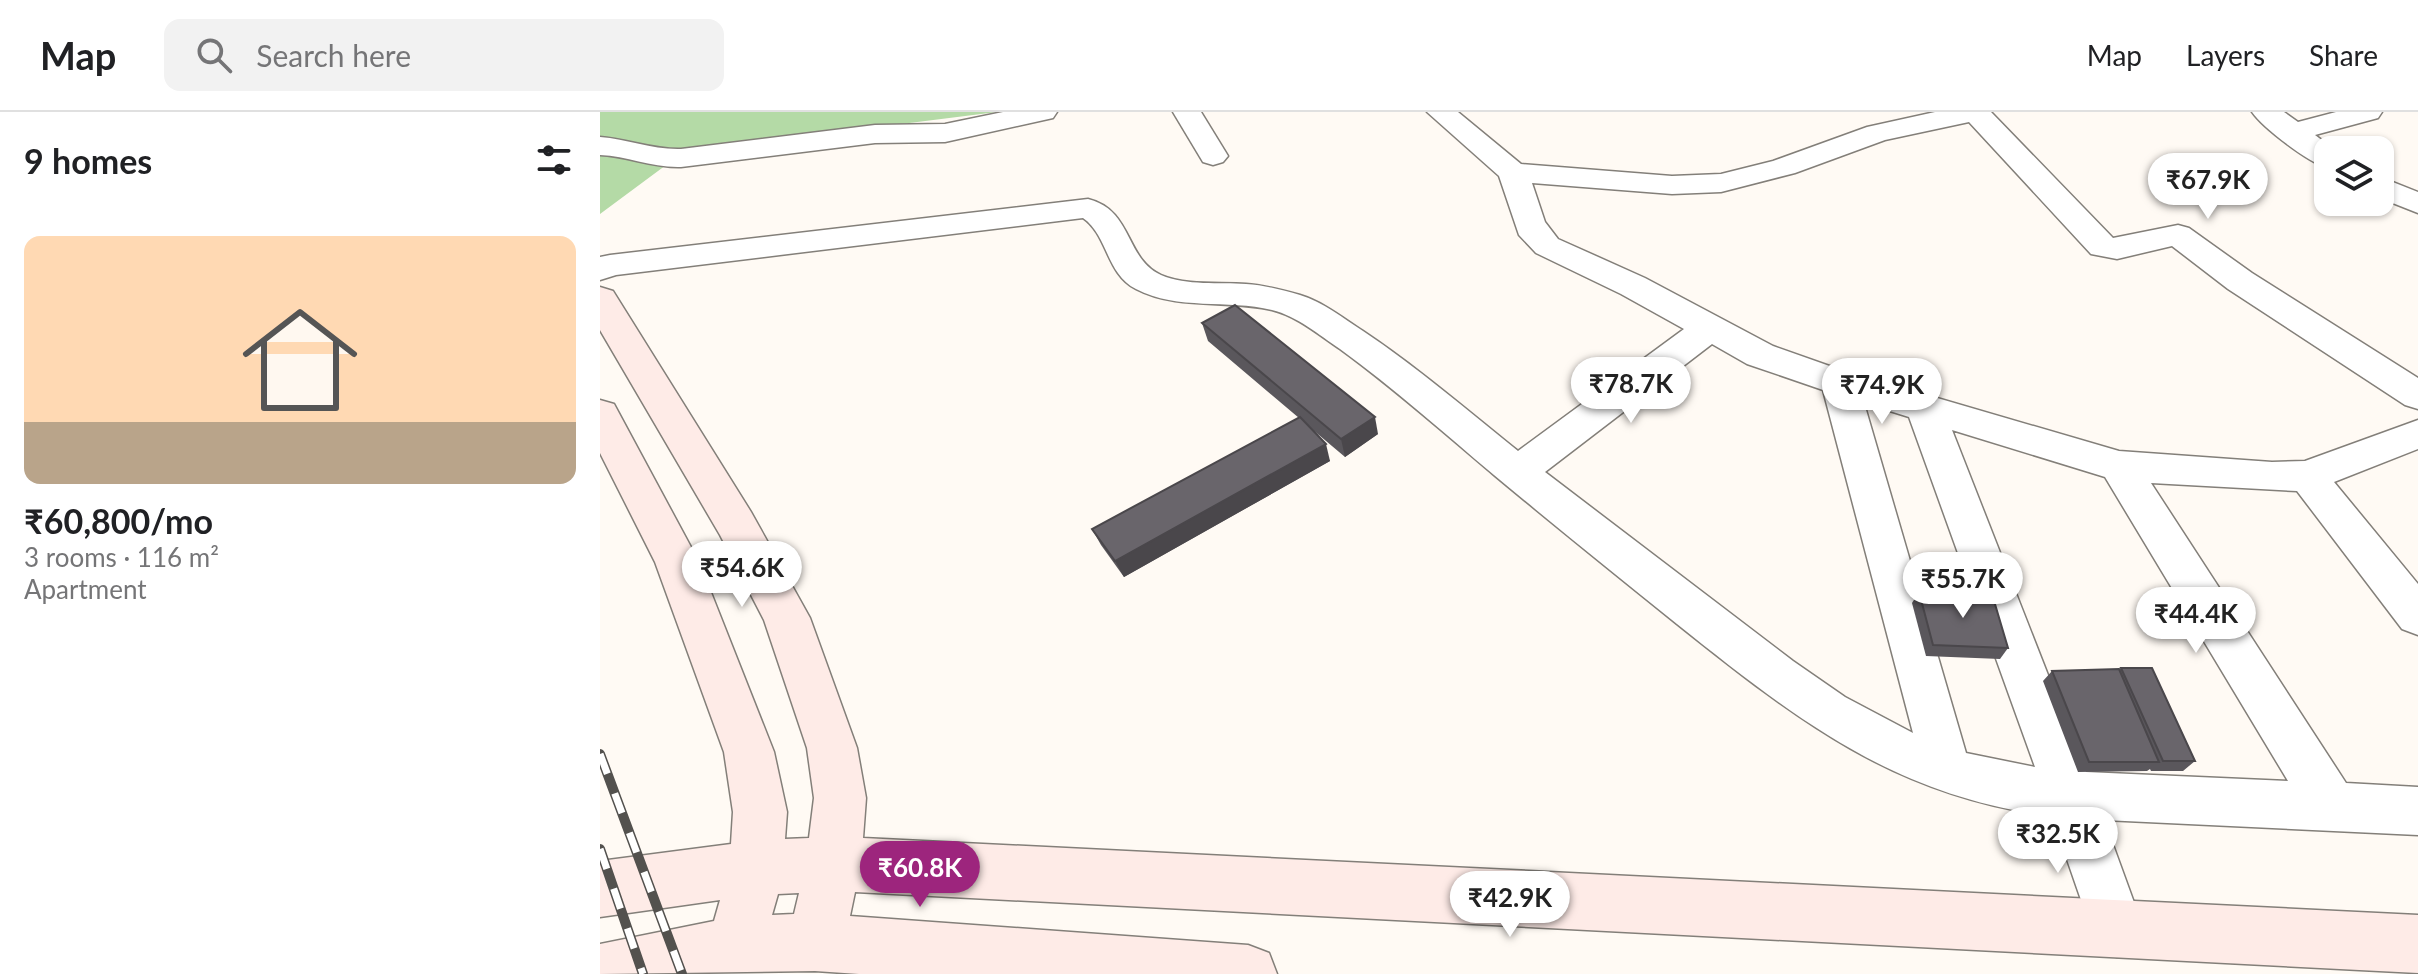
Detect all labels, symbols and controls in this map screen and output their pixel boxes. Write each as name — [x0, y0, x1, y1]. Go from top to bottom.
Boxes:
search box — [164, 19, 724, 91]
text: Map — [40, 32, 116, 78]
icon: search — [192, 33, 236, 77]
text: Search here — [256, 37, 411, 73]
text: Map — [2087, 38, 2142, 72]
text: Layers — [2186, 38, 2265, 72]
text: Share — [2309, 38, 2378, 72]
map controls — [2314, 136, 2394, 216]
button: layers — [2314, 136, 2394, 216]
icon: filters — [532, 138, 576, 182]
text: 9 homes — [24, 140, 152, 181]
pin: ₹67.9K — [2143, 153, 2273, 221]
text: ₹67.9K — [2166, 163, 2250, 195]
icon: home — [228, 288, 372, 432]
pin: ₹78.7K — [1566, 357, 1696, 425]
pin: ₹74.9K — [1817, 358, 1947, 426]
text: ₹78.7K — [1589, 367, 1673, 399]
text: ₹74.9K — [1840, 368, 1924, 400]
text: ₹60,800/mo — [24, 500, 213, 541]
text: 3 rooms · 116 m² — [24, 541, 219, 573]
pin: ₹54.6K — [677, 541, 807, 609]
text: ₹54.6K — [700, 551, 784, 583]
pin: ₹55.7K — [1898, 552, 2028, 620]
text: ₹55.7K — [1921, 562, 2005, 594]
text: Apartment — [24, 573, 147, 605]
pin: ₹44.4K — [2131, 587, 2261, 655]
text: ₹44.4K — [2154, 597, 2238, 629]
pin: ₹32.5K — [1993, 807, 2123, 875]
text: ₹32.5K — [2016, 817, 2100, 849]
pin: ₹60.8K — [855, 841, 985, 909]
text: ₹60.8K — [878, 851, 962, 883]
pin: ₹42.9K — [1445, 871, 1575, 939]
text: ₹42.9K — [1468, 881, 1552, 913]

